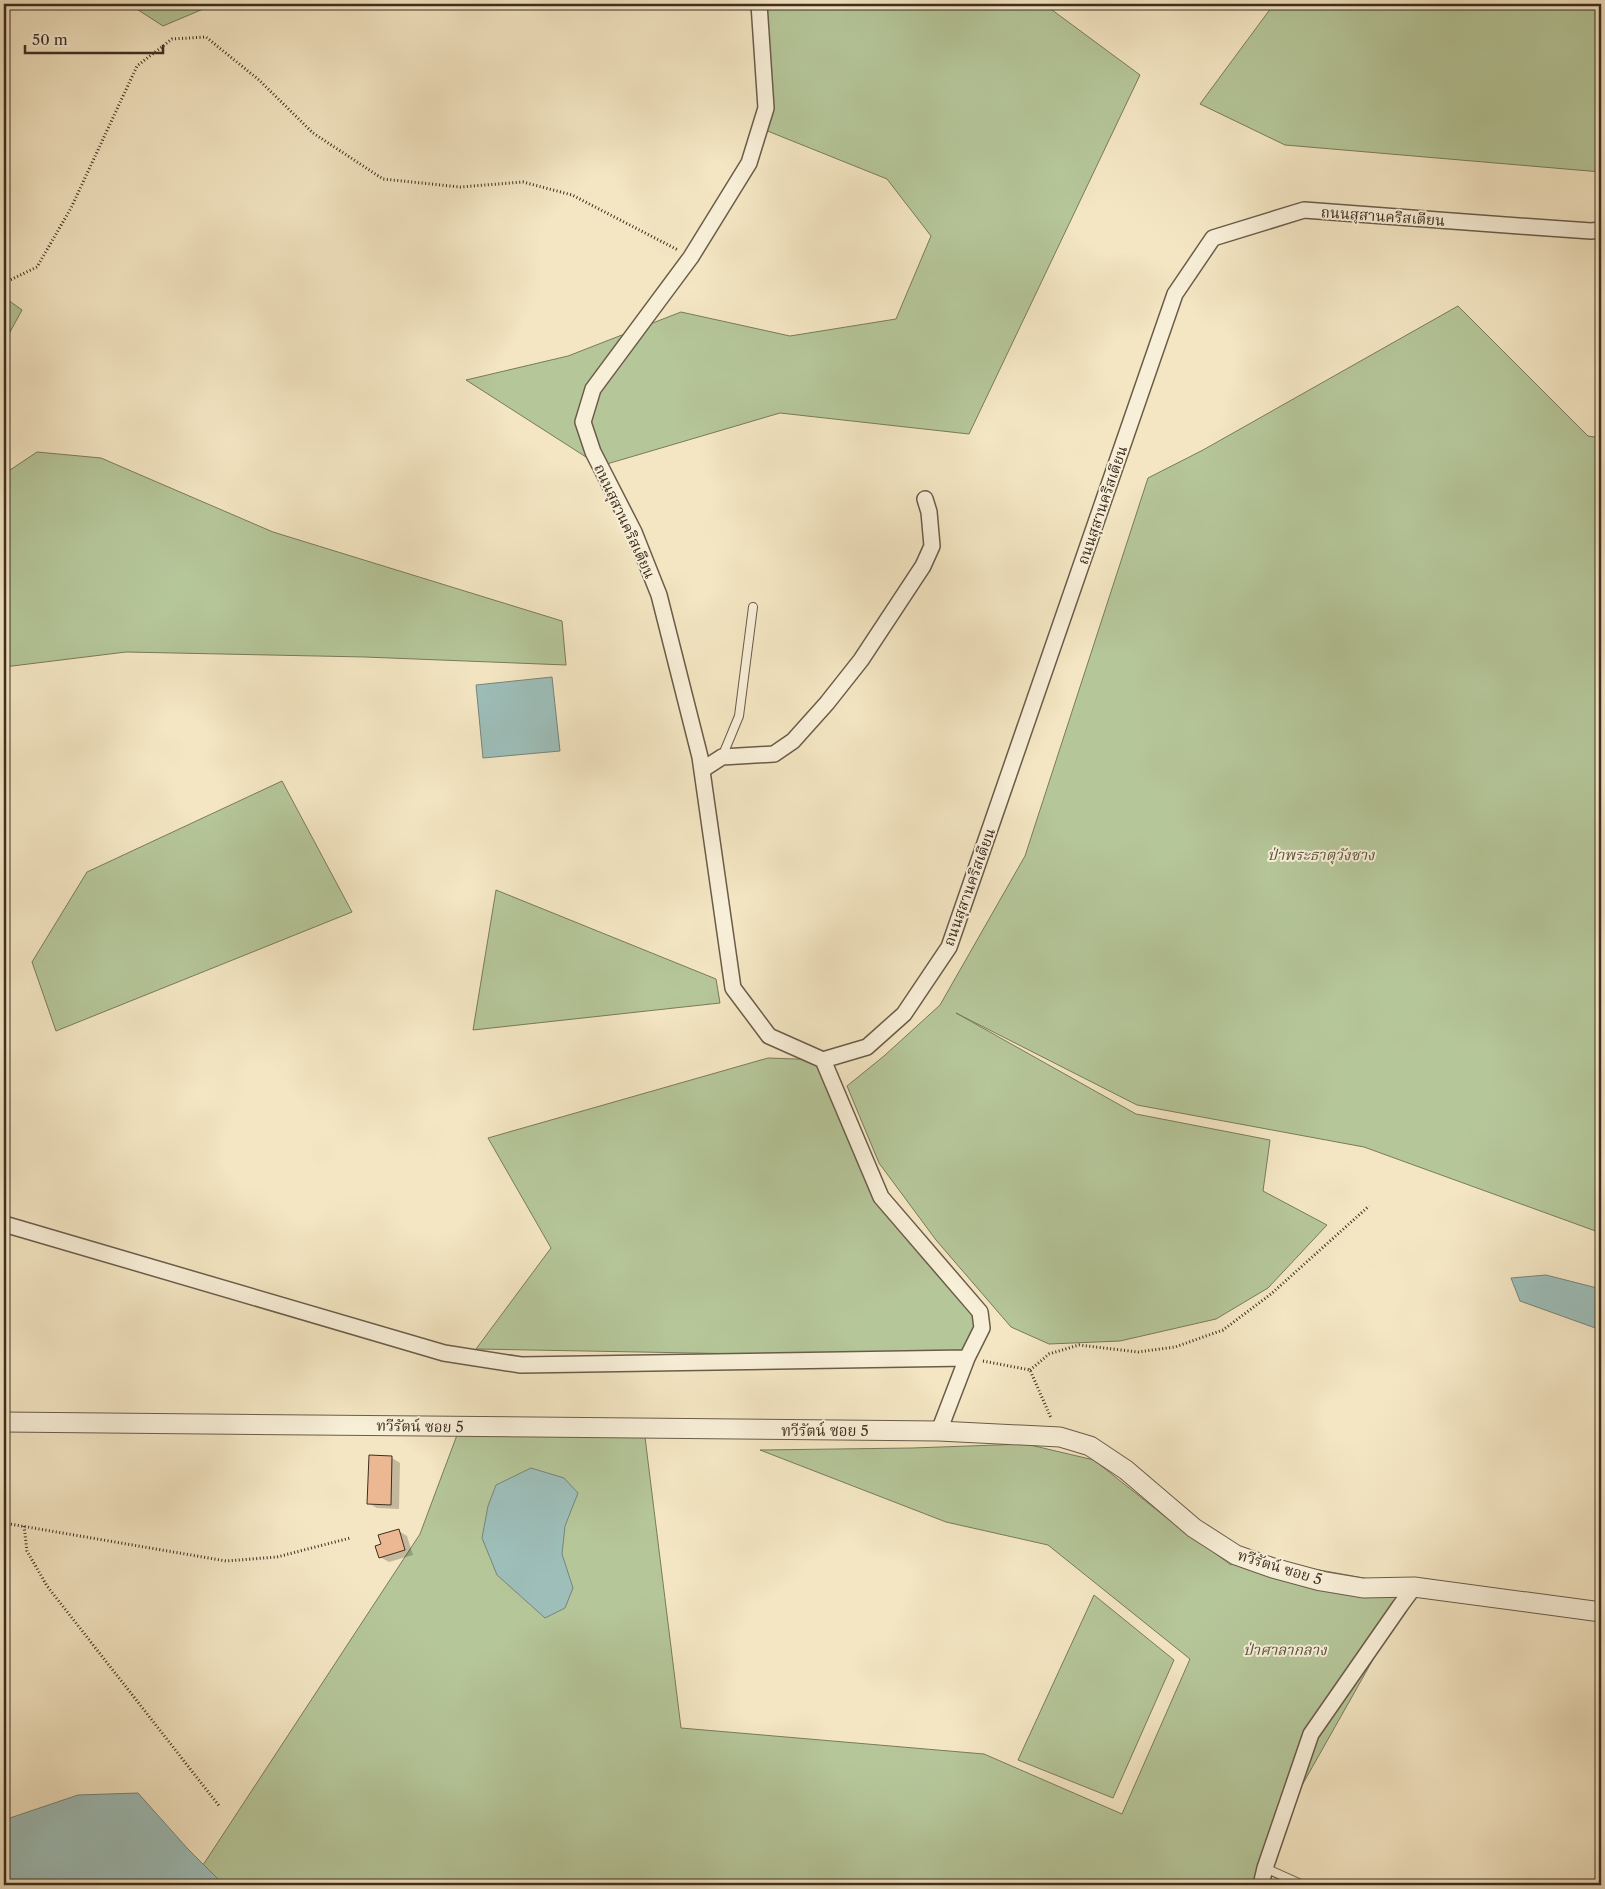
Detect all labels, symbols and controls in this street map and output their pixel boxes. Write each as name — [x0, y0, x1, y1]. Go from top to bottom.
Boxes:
scale bar — [25, 22, 162, 54]
text: 50 m — [32, 30, 68, 49]
street label: ถนนสุสานคริสเตียน — [1320, 202, 1446, 232]
street label: ถนนสุสานคริสเตียน — [1073, 443, 1133, 568]
street label: ถนนสุสานคริสเตียน — [588, 461, 660, 582]
street label: ถนนสุสานคริสเตียน — [939, 825, 1001, 949]
park label: ป่าพระธาตุวังซาง — [1267, 845, 1375, 865]
street label: ทวีรัตน์ ซอย 5 — [376, 1416, 464, 1436]
street label: ทวีรัตน์ ซอย 5 — [781, 1421, 869, 1440]
street label: ทวีรัตน์ ซอย 5 — [1235, 1545, 1325, 1589]
park label: ป่าศาลากลาง — [1243, 1640, 1327, 1659]

